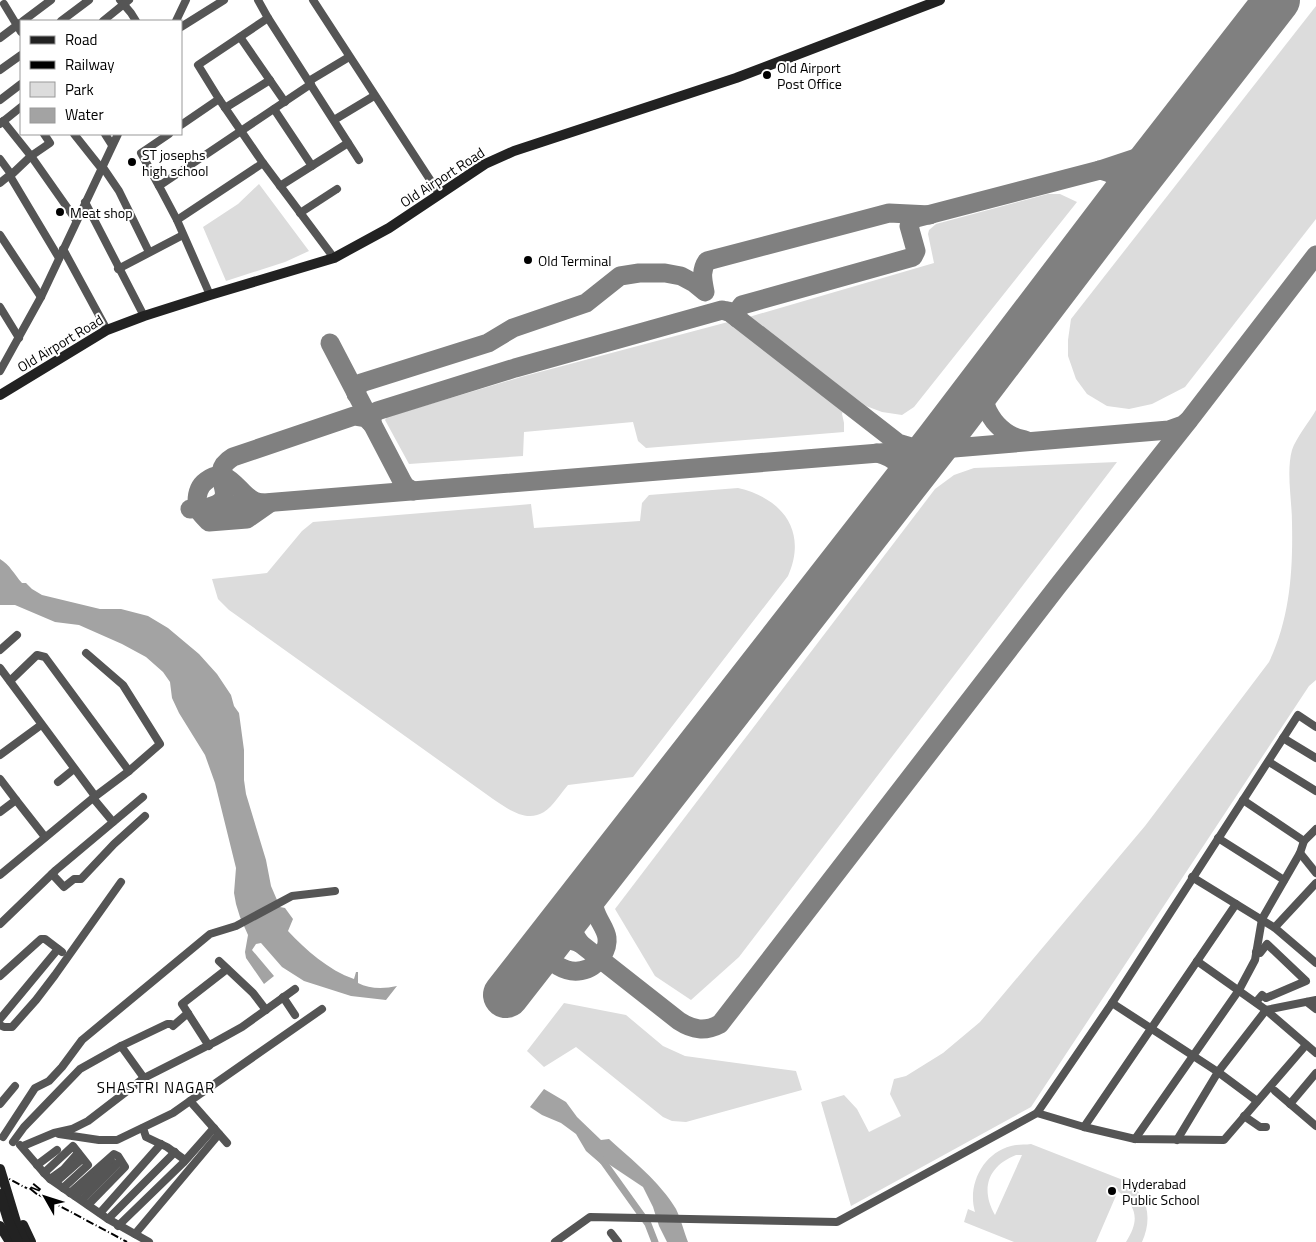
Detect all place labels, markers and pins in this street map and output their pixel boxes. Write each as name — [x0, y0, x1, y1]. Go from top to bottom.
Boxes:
place label: Old Airport Post Office — [777, 57, 842, 94]
marker: Old Airport Post Office — [761, 69, 773, 81]
place label: ST josephs high school — [142, 144, 209, 181]
marker: ST josephs high school — [126, 156, 138, 168]
place label: Meat shop — [70, 202, 133, 223]
marker: Meat shop — [54, 206, 66, 218]
place label: Old Terminal — [538, 250, 612, 271]
marker: Old Terminal — [522, 254, 534, 266]
place label: Hyderabad Public School — [1122, 1173, 1200, 1210]
marker: Hyderabad Public School — [1106, 1185, 1118, 1197]

